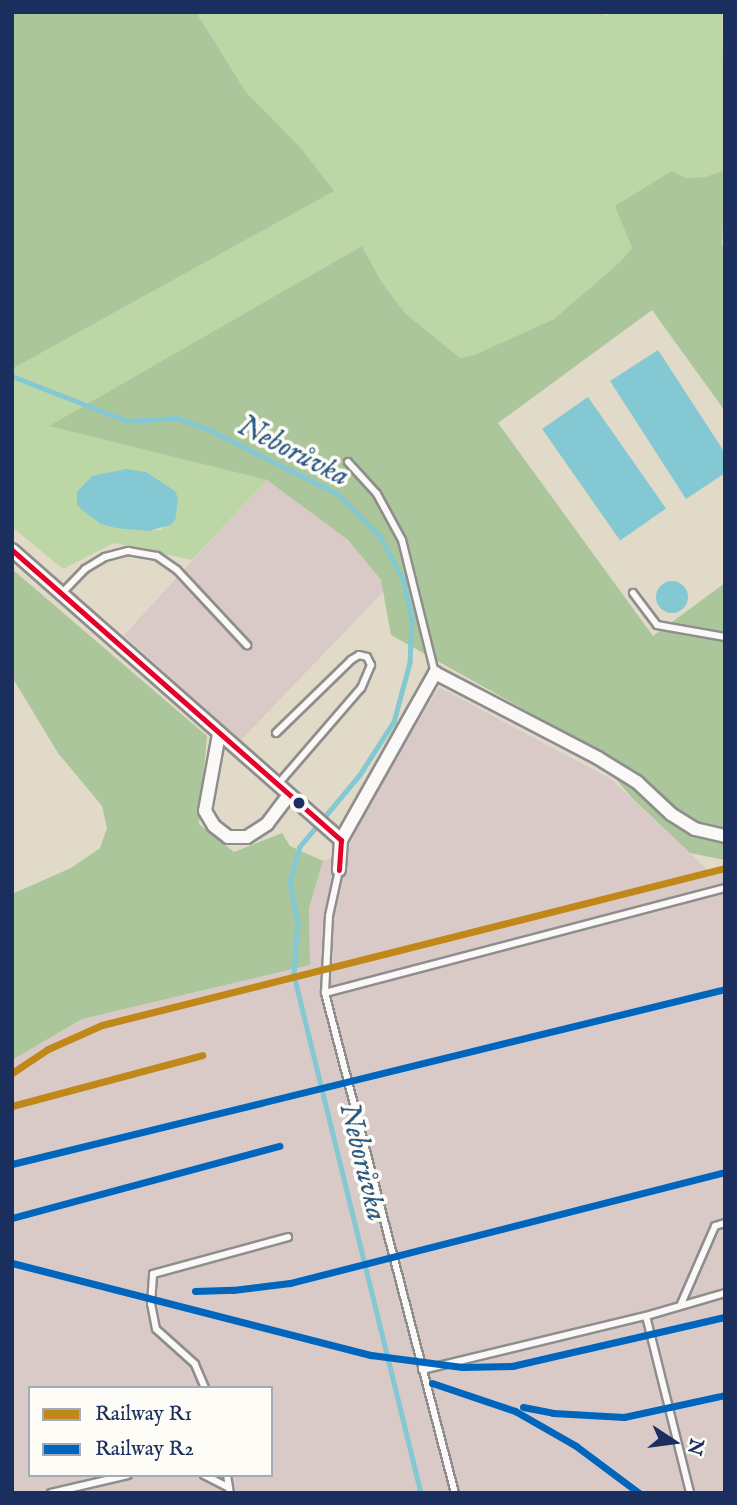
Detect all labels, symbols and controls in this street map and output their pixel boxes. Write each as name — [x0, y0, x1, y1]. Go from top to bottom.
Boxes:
water label: Neborůvka — [231, 409, 355, 495]
unlabelled marker — [292, 796, 306, 810]
water label: Neborůvka — [330, 1099, 394, 1225]
legend — [28, 1386, 273, 1477]
text: Railway R1 — [95, 1401, 192, 1428]
north arrow — [639, 1407, 709, 1477]
text: Railway R2 — [95, 1436, 194, 1463]
text: N — [681, 1436, 708, 1457]

